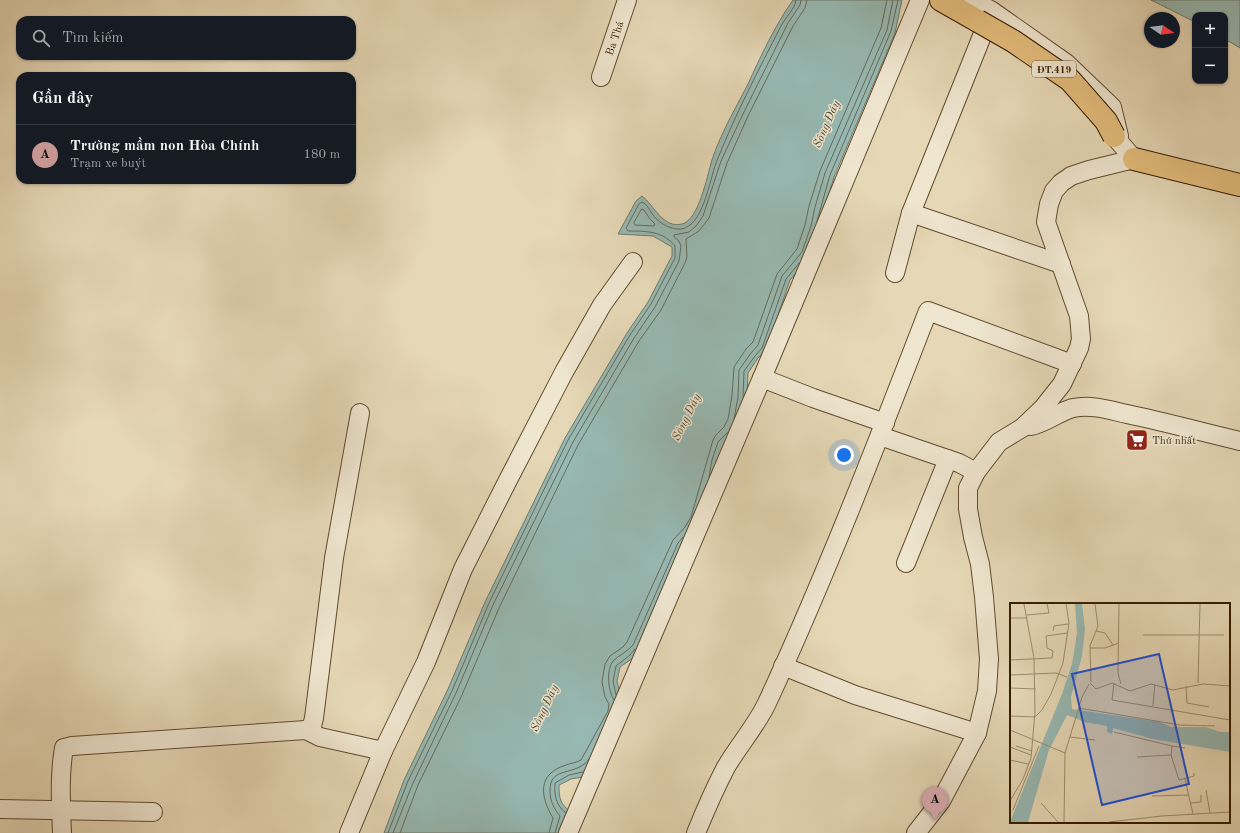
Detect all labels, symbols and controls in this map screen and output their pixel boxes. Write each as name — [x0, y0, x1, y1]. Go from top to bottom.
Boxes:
north arrow — [1144, 12, 1180, 48]
map controls — [1192, 12, 1228, 84]
button: + — [1192, 12, 1228, 48]
search box — [16, 16, 356, 60]
street label: Ba Thá — [605, 20, 627, 57]
icon: search — [30, 27, 52, 49]
text: Tìm kiếm — [62, 31, 124, 46]
button: − — [1192, 48, 1228, 84]
road number: ĐT.419 — [1032, 61, 1076, 77]
text: Gần đây — [32, 90, 93, 107]
water label: Sông Đáy — [811, 98, 843, 150]
text: Trường mầm non Hòa Chính — [70, 139, 259, 154]
text: A — [40, 148, 50, 161]
text: 180 m — [303, 148, 340, 161]
text: Trạm xe buýt — [70, 157, 146, 170]
water label: Sông Đáy — [670, 391, 704, 443]
supermarket icon: Thứ nhất — [1124, 427, 1150, 453]
place label: Thứ nhất — [1152, 435, 1196, 447]
your location — [834, 445, 854, 465]
inset map — [1010, 603, 1230, 823]
water label: Sông Đáy — [529, 682, 561, 734]
pin: A — [922, 787, 948, 820]

